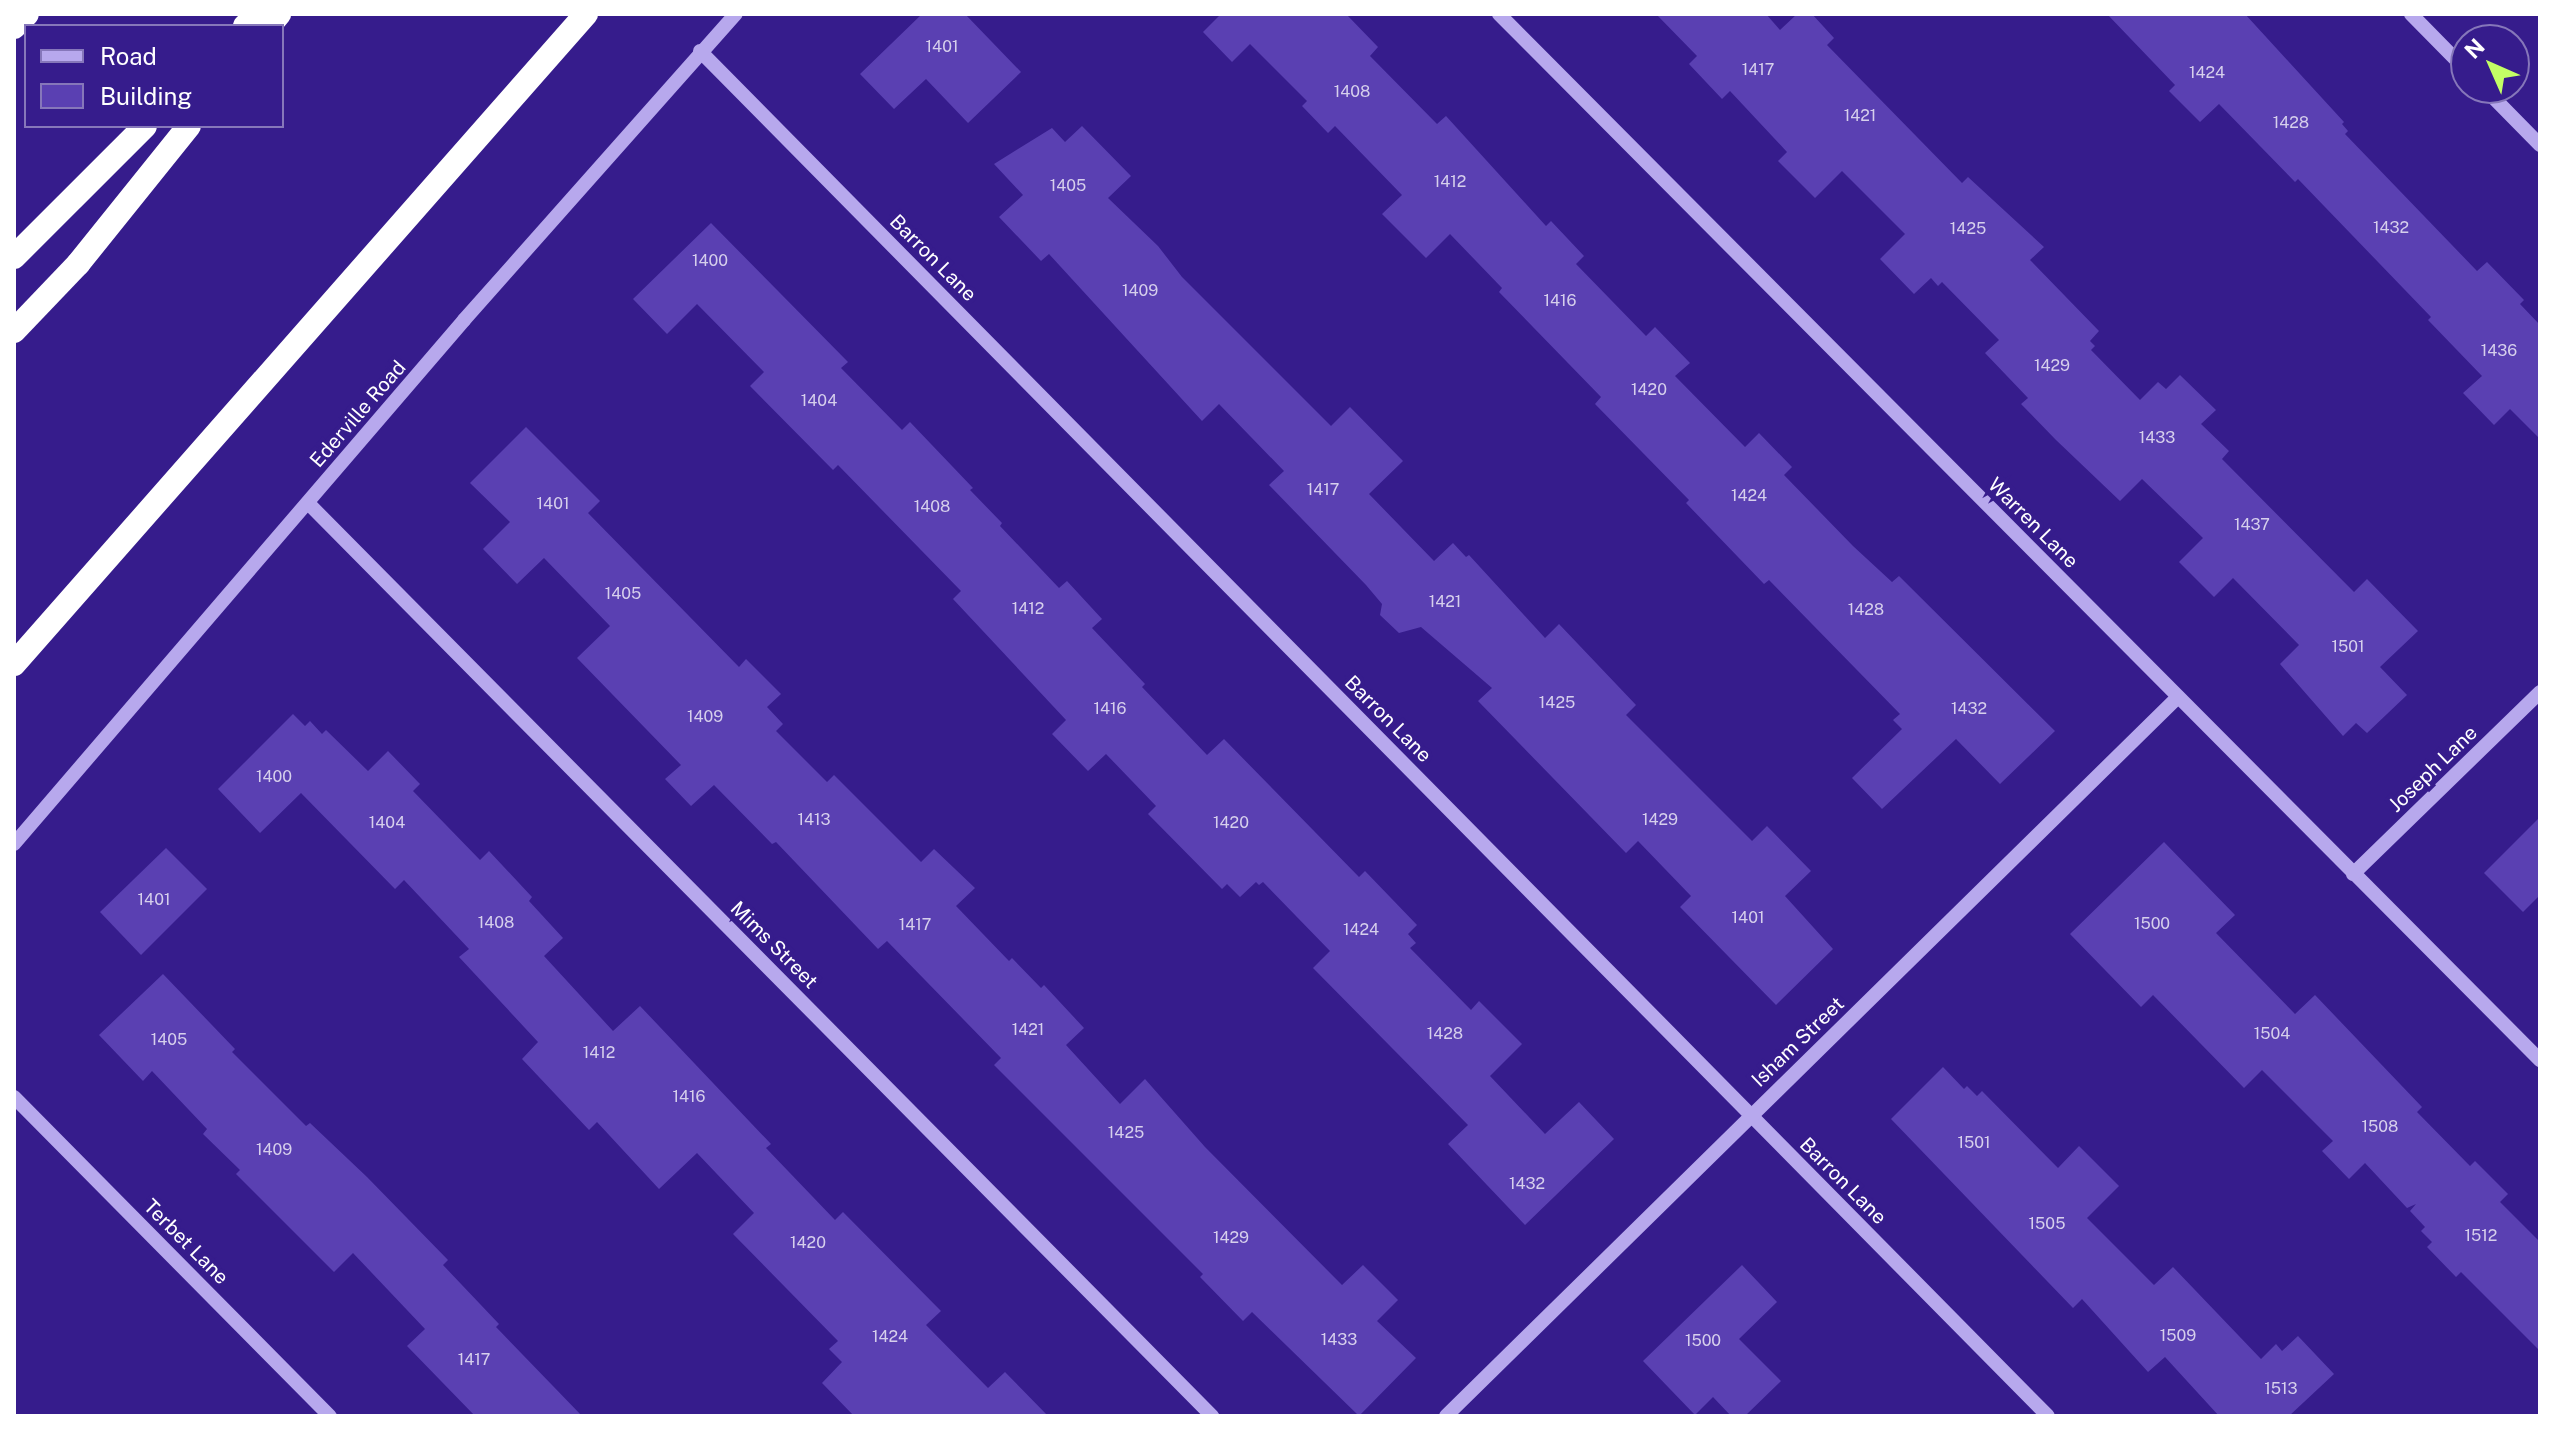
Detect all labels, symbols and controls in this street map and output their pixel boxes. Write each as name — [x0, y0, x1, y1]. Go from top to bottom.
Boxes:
legend — [24, 24, 284, 128]
north arrow — [2450, 24, 2530, 104]
text: N — [2459, 33, 2490, 64]
house number: 1401 — [926, 37, 958, 57]
text: Road — [100, 42, 157, 70]
house number: 1417 — [1742, 60, 1774, 80]
house number: 1424 — [2189, 63, 2225, 83]
text: Building — [100, 82, 192, 110]
house number: 1408 — [1334, 82, 1370, 102]
house number: 1421 — [1844, 106, 1876, 126]
house number: 1428 — [2273, 113, 2309, 133]
house number: 1412 — [1434, 172, 1466, 192]
house number: 1405 — [1050, 176, 1086, 196]
street label: Barron Lane — [885, 210, 981, 306]
house number: 1432 — [2373, 218, 2409, 238]
house number: 1425 — [1950, 219, 1986, 239]
house number: 1400 — [692, 251, 728, 271]
house number: 1409 — [1122, 281, 1158, 301]
house number: 1416 — [1543, 291, 1577, 311]
house number: 1436 — [2481, 341, 2517, 361]
street label: Ederville Road — [305, 356, 411, 472]
house number: 1429 — [2034, 356, 2070, 376]
house number: 1420 — [1631, 380, 1667, 400]
house number: 1404 — [801, 391, 837, 411]
house number: 1433 — [2139, 428, 2175, 448]
street label: Warren Lane — [1983, 473, 2083, 573]
house number: 1417 — [1307, 480, 1339, 500]
house number: 1424 — [1731, 486, 1767, 506]
house number: 1401 — [537, 494, 569, 514]
house number: 1408 — [914, 497, 950, 517]
house number: 1437 — [2234, 515, 2270, 535]
house number: 1405 — [605, 584, 641, 604]
house number: 1421 — [1429, 592, 1461, 612]
house number: 1412 — [1012, 599, 1044, 619]
house number: 1428 — [1848, 600, 1884, 620]
house number: 1501 — [2331, 637, 2365, 657]
street label: Barron Lane — [1340, 671, 1436, 767]
house number: 1425 — [1539, 693, 1575, 713]
house number: 1416 — [1093, 699, 1127, 719]
house number: 1432 — [1951, 699, 1987, 719]
house number: 1409 — [687, 707, 723, 727]
street label: Joseph Lane — [2384, 721, 2482, 817]
house number: 1400 — [256, 767, 292, 787]
house number: 1413 — [797, 810, 831, 830]
house number: 1429 — [1642, 810, 1678, 830]
house number: 1404 — [369, 813, 405, 833]
house number: 1420 — [1213, 813, 1249, 833]
house number: 1401 — [138, 890, 170, 910]
street label: Mims Street — [725, 896, 823, 994]
house number: 1401 — [1732, 908, 1764, 928]
house number: 1408 — [478, 913, 514, 933]
house number: 1500 — [2134, 914, 2170, 934]
house number: 1417 — [899, 915, 931, 935]
house number: 1424 — [1343, 920, 1379, 940]
street label: Isham Street — [1747, 992, 1849, 1092]
house number: 1421 — [1012, 1020, 1044, 1040]
house number: 1428 — [1427, 1024, 1463, 1044]
house number: 1504 — [2254, 1024, 2290, 1044]
house number: 1405 — [151, 1030, 187, 1050]
house number: 1412 — [583, 1043, 615, 1063]
house number: 1416 — [672, 1087, 706, 1107]
house number: 1508 — [2362, 1117, 2398, 1137]
house number: 1425 — [1108, 1123, 1144, 1143]
street label: Barron Lane — [1795, 1133, 1891, 1229]
house number: 1501 — [1957, 1133, 1991, 1153]
house number: 1409 — [256, 1140, 292, 1160]
house number: 1432 — [1509, 1174, 1545, 1194]
street label: Terbet Lane — [139, 1195, 233, 1289]
house number: 1505 — [2029, 1214, 2065, 1234]
house number: 1512 — [2465, 1226, 2497, 1246]
house number: 1429 — [1213, 1228, 1249, 1248]
house number: 1420 — [790, 1233, 826, 1253]
house number: 1509 — [2160, 1326, 2196, 1346]
house number: 1424 — [872, 1327, 908, 1347]
house number: 1433 — [1321, 1330, 1357, 1350]
house number: 1500 — [1685, 1331, 1721, 1351]
house number: 1417 — [458, 1350, 490, 1370]
house number: 1513 — [2264, 1379, 2298, 1399]

